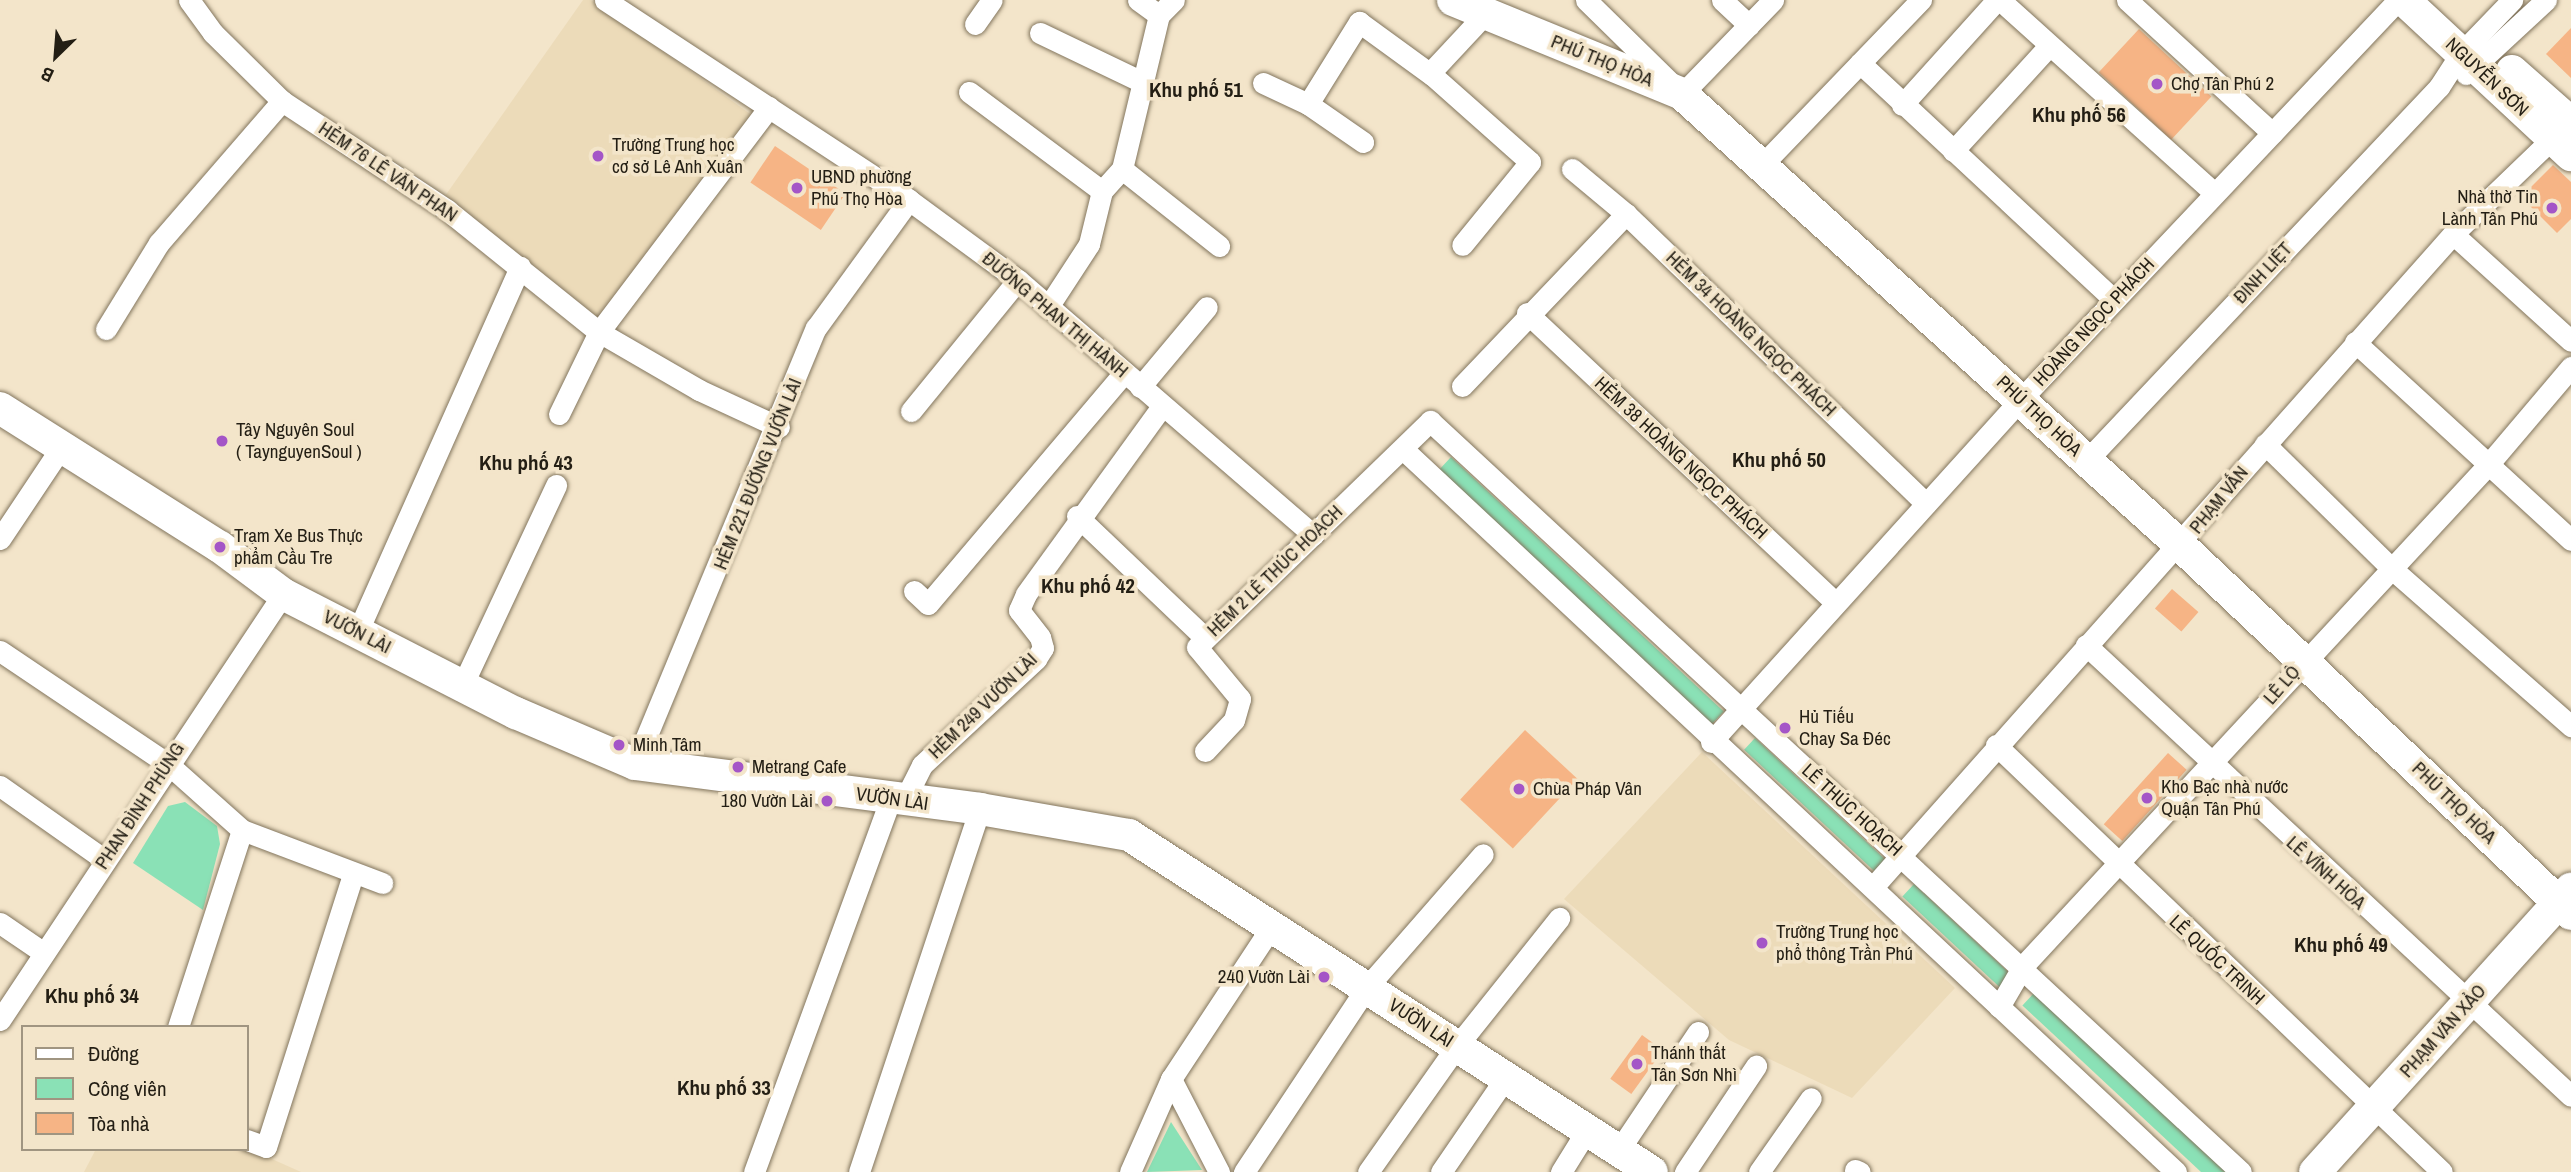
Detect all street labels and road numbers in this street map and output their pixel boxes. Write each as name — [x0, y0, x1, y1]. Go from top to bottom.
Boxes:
street label: PHÚ THỌ HÒA — [1548, 30, 1656, 92]
street label: NGUYỄN SƠN — [2441, 33, 2533, 121]
street label: HẺM 76 LÊ VĂN PHAN — [314, 117, 462, 227]
street label: ĐINH LIỆT — [2229, 238, 2297, 308]
street label: ĐƯỜNG PHAN THỊ HÀNH — [977, 247, 1133, 383]
street label: HẺM 34 HOÀNG NGỌC PHÁCH — [1661, 247, 1841, 421]
street label: HOÀNG NGỌC PHÁCH — [2029, 253, 2159, 391]
street label: PHÚ THỌ HÒA — [1992, 371, 2086, 461]
street label: HẺM 38 HOÀNG NGỌC PHÁCH — [1590, 372, 1772, 544]
street label: HẺM 221 ĐƯỜNG VƯỜN LÀI — [709, 375, 807, 573]
street label: PHẠM VẤN — [2185, 462, 2253, 538]
street label: HẺM 2 LÊ THÚC HOẠCH — [1203, 501, 1347, 641]
street label: VƯỜN LÀI — [319, 605, 395, 659]
street label: HẺM 249 VƯỜN LÀI — [924, 648, 1042, 764]
street label: LÊ LỘ — [2259, 661, 2305, 709]
street label: PHAN ĐÌNH PHÙNG — [91, 738, 189, 874]
street label: PHÚ THỌ HÒA — [2407, 757, 2501, 849]
street label: LÊ THÚC HOẠCH — [1797, 759, 1907, 861]
street label: VƯỜN LÀI — [854, 783, 930, 815]
street label: LÊ VĨNH HÒA — [2282, 832, 2370, 914]
street label: LÊ QUỐC TRINH — [2165, 910, 2269, 1010]
street label: PHẠM VĂN XẢO — [2395, 980, 2491, 1082]
street label: VƯỜN LÀI — [1384, 994, 1458, 1052]

